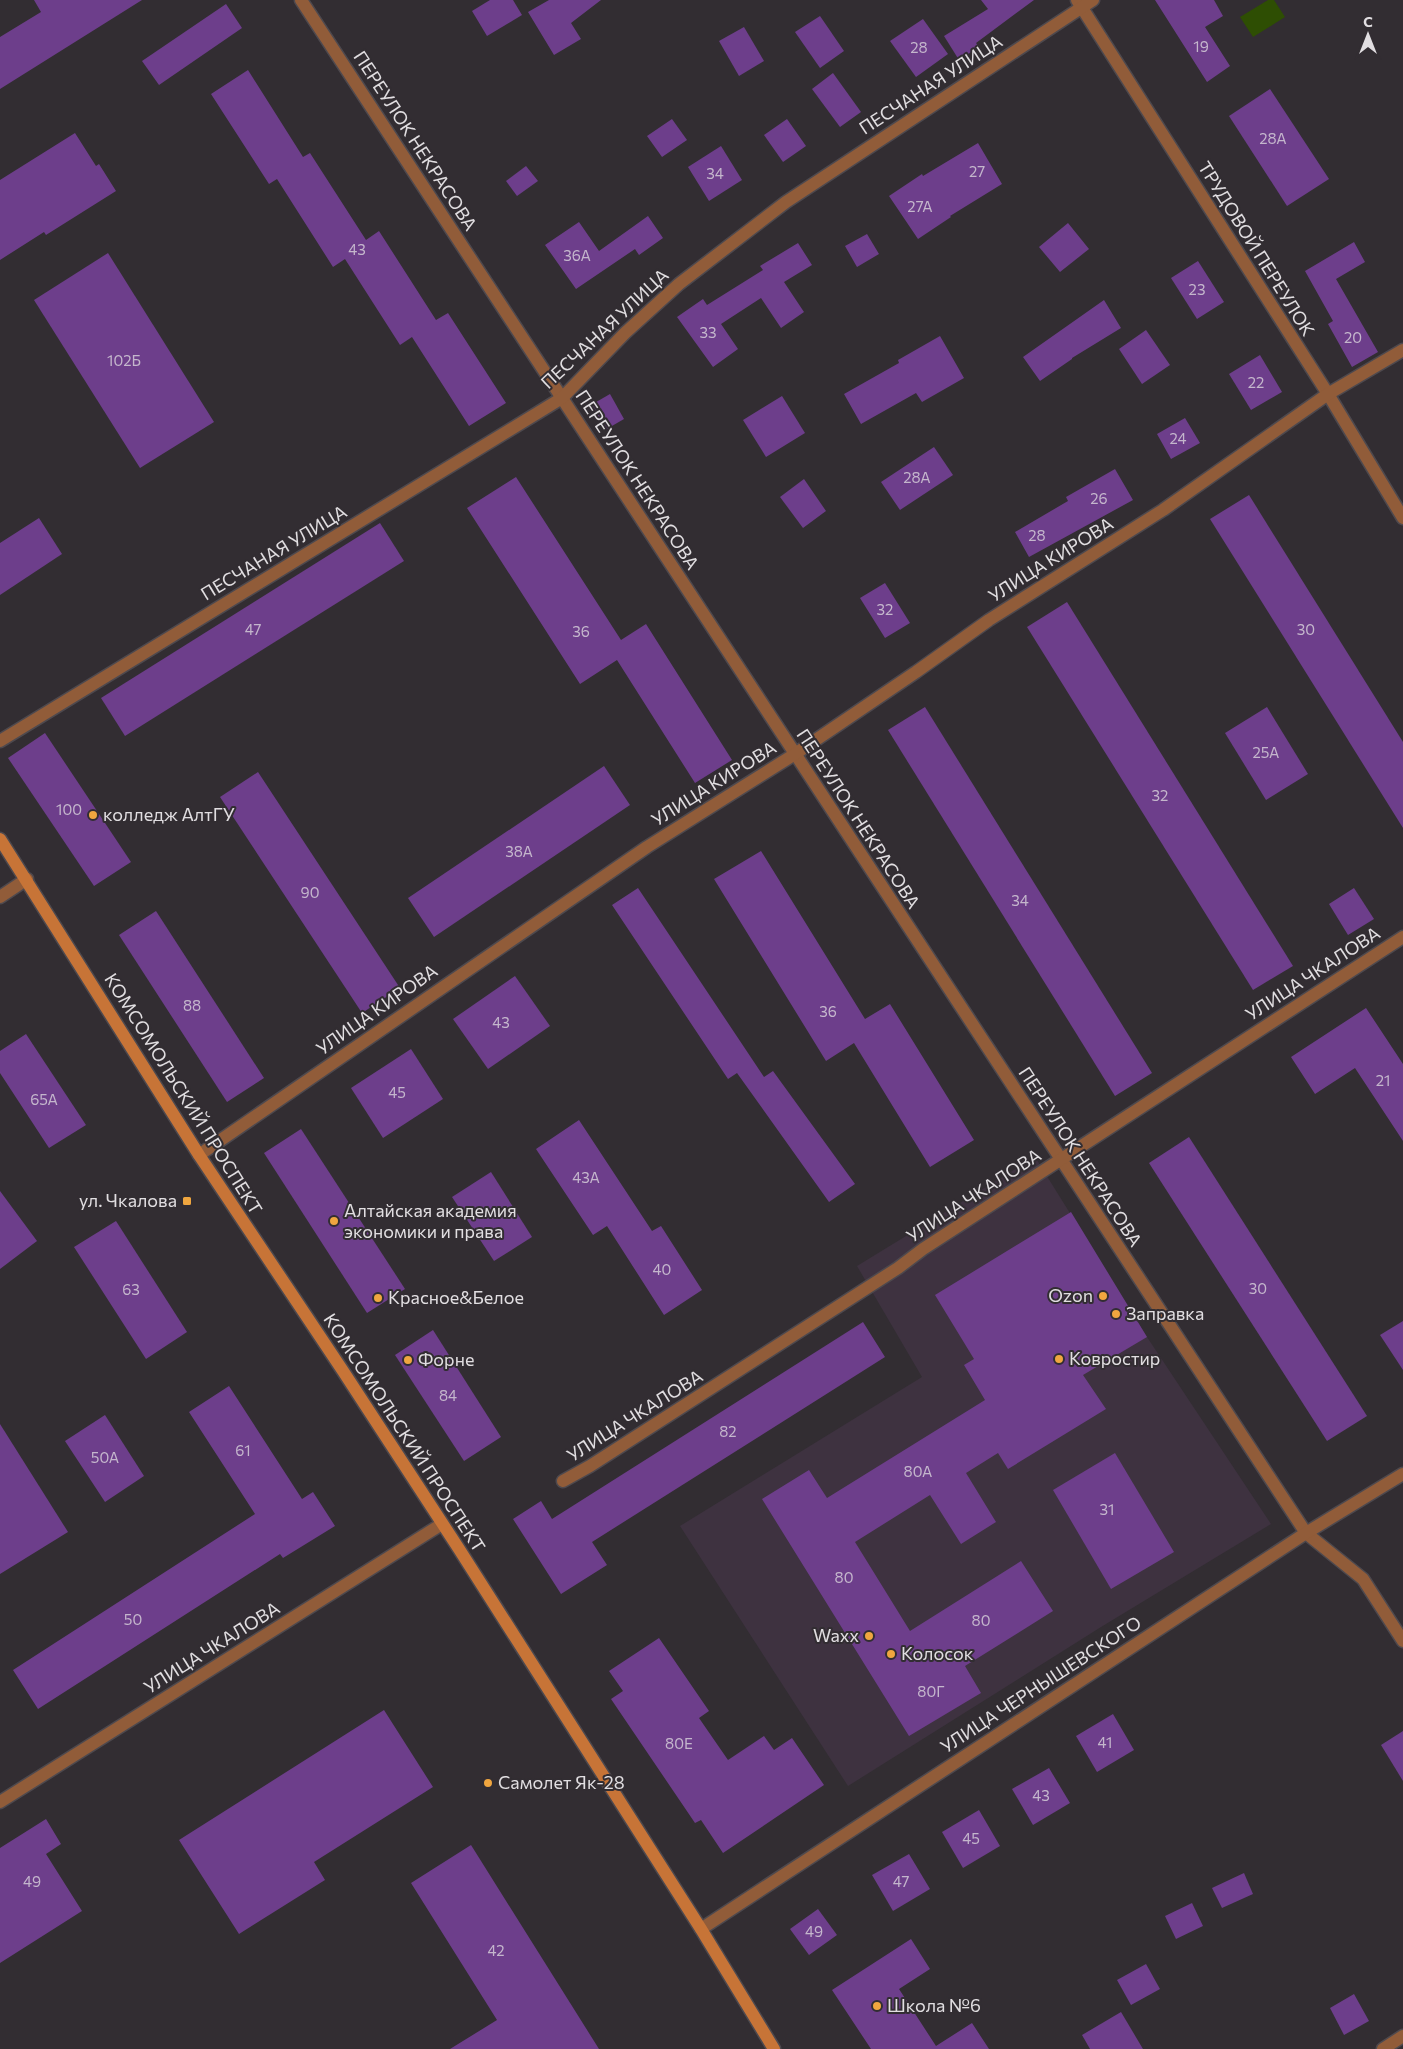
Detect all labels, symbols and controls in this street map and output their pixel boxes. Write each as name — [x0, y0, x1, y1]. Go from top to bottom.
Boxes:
north arrow — [1343, 10, 1393, 60]
text: С — [1363, 13, 1373, 30]
street label: ПЕСЧАНАЯ УЛИЦА — [855, 30, 1006, 139]
house number: 19 — [1193, 37, 1209, 55]
house number: 28 — [910, 38, 928, 56]
street label: ПЕРЕУЛОК НЕКРАСОВА — [349, 46, 482, 234]
house number: 28A — [1259, 129, 1287, 147]
street label: ТРУДОВОЙ ПЕРЕУЛОК — [1194, 157, 1320, 340]
house number: 27 — [969, 162, 985, 180]
house number: 34 — [706, 164, 724, 182]
house number: 27А — [907, 197, 933, 215]
house number: 43 — [348, 240, 366, 258]
house number: 36А — [563, 246, 591, 264]
street label: ПЕСЧАНАЯ УЛИЦА — [536, 264, 673, 393]
house number: 23 — [1189, 280, 1205, 298]
house number: 33 — [699, 323, 717, 341]
house number: 20 — [1344, 328, 1362, 346]
house number: 102Б — [107, 351, 141, 369]
house number: 22 — [1248, 373, 1264, 391]
street label: ПЕРЕУЛОК НЕКРАСОВА — [571, 385, 704, 573]
house number: 24 — [1169, 429, 1187, 447]
house number: 28А — [903, 468, 931, 486]
house number: 26 — [1090, 489, 1108, 507]
street label: ПЕСЧАНАЯ УЛИЦА — [197, 500, 350, 604]
street label: УЛИЦА КИРОВА — [984, 512, 1117, 606]
house number: 28 — [1028, 526, 1046, 544]
house number: 32 — [877, 600, 893, 618]
house number: 47 — [245, 620, 261, 638]
house number: 30 — [1297, 620, 1315, 638]
house number: 36 — [572, 622, 590, 640]
street label: ПЕРЕУЛОК НЕКРАСОВА — [792, 724, 925, 912]
street label: УЛИЦА КИРОВА — [647, 736, 780, 830]
house number: 25А — [1253, 743, 1279, 761]
house number: 32 — [1152, 786, 1168, 804]
house number: 100 — [56, 800, 82, 818]
place label: колледж АлтГУ — [103, 803, 235, 825]
marker: колледж АлтГУ — [87, 809, 99, 821]
house number: 38А — [505, 842, 533, 860]
house number: 90 — [301, 883, 319, 901]
house number: 34 — [1011, 891, 1029, 909]
street label: УЛИЦА ЧКАЛОВА — [1241, 921, 1384, 1025]
street label: УЛИЦА КИРОВА — [312, 959, 441, 1059]
street label: КОМСОМОЛЬСКИЙ ПРОСПЕКТ — [100, 969, 267, 1218]
house number: 88 — [183, 996, 201, 1014]
house number: 36 — [819, 1002, 837, 1020]
house number: 43 — [492, 1013, 510, 1031]
street label: ПЕРЕУЛОК НЕКРАСОВА — [1014, 1062, 1147, 1250]
house number: 21 — [1376, 1071, 1390, 1089]
house number: 45 — [388, 1083, 406, 1101]
house number: 65А — [30, 1090, 58, 1108]
street label: УЛИЦА ЧКАЛОВА — [902, 1143, 1045, 1247]
house number: 43А — [572, 1168, 600, 1186]
place label: ул. Чкалова — [79, 1189, 177, 1211]
marker: ул. Чкалова — [181, 1195, 193, 1207]
place label: Алтайская академия экономики и права — [344, 1199, 517, 1242]
marker: Алтайская академия экономики и права — [328, 1215, 340, 1227]
house number: 40 — [653, 1260, 671, 1278]
house number: 30 — [1249, 1279, 1267, 1297]
house number: 63 — [122, 1280, 140, 1298]
place label: Ozon — [1048, 1284, 1093, 1306]
place label: Красное&Белое — [388, 1286, 524, 1308]
marker: Ozon — [1097, 1290, 1109, 1302]
marker: Красное&Белое — [372, 1292, 384, 1304]
place label: Заправка — [1126, 1302, 1204, 1324]
marker: Заправка — [1110, 1308, 1122, 1320]
street label: КОМСОМОЛЬСКИЙ ПРОСПЕКТ — [319, 1309, 490, 1556]
place label: Ковростир — [1069, 1347, 1160, 1369]
place label: Форне — [418, 1348, 474, 1370]
marker: Ковростир — [1053, 1353, 1065, 1365]
marker: Форне — [402, 1354, 414, 1366]
street label: УЛИЦА ЧКАЛОВА — [562, 1364, 706, 1466]
house number: 84 — [439, 1386, 457, 1404]
house number: 82 — [719, 1422, 737, 1440]
house number: 61 — [235, 1441, 251, 1459]
house number: 50А — [91, 1448, 119, 1466]
house number: 80А — [904, 1462, 932, 1480]
house number: 31 — [1100, 1500, 1114, 1518]
house number: 80 — [835, 1568, 853, 1586]
street label: УЛИЦА ЧКАЛОВА — [139, 1596, 283, 1698]
house number: 50 — [124, 1610, 142, 1628]
street label: УЛИЦА ЧЕРНЫШЕВСКОГО — [936, 1611, 1145, 1757]
house number: 80 — [972, 1611, 990, 1629]
place label: Waxx — [813, 1624, 859, 1646]
marker: Waxx — [863, 1630, 875, 1642]
place label: Колосок — [901, 1642, 974, 1664]
marker: Колосок — [885, 1648, 897, 1660]
house number: 80Г — [917, 1682, 945, 1700]
house number: 41 — [1098, 1733, 1112, 1751]
house number: 80Е — [665, 1734, 693, 1752]
place label: Самолет Як-28 — [498, 1771, 625, 1793]
marker: Самолет Як-28 — [482, 1777, 494, 1789]
house number: 43 — [1032, 1786, 1050, 1804]
house number: 45 — [962, 1829, 980, 1847]
house number: 49 — [23, 1872, 41, 1890]
house number: 47 — [893, 1872, 909, 1890]
house number: 49 — [805, 1922, 823, 1940]
house number: 42 — [487, 1941, 505, 1959]
place label: Школа №6 — [887, 1994, 981, 2016]
marker: Школа №6 — [871, 2000, 883, 2012]

